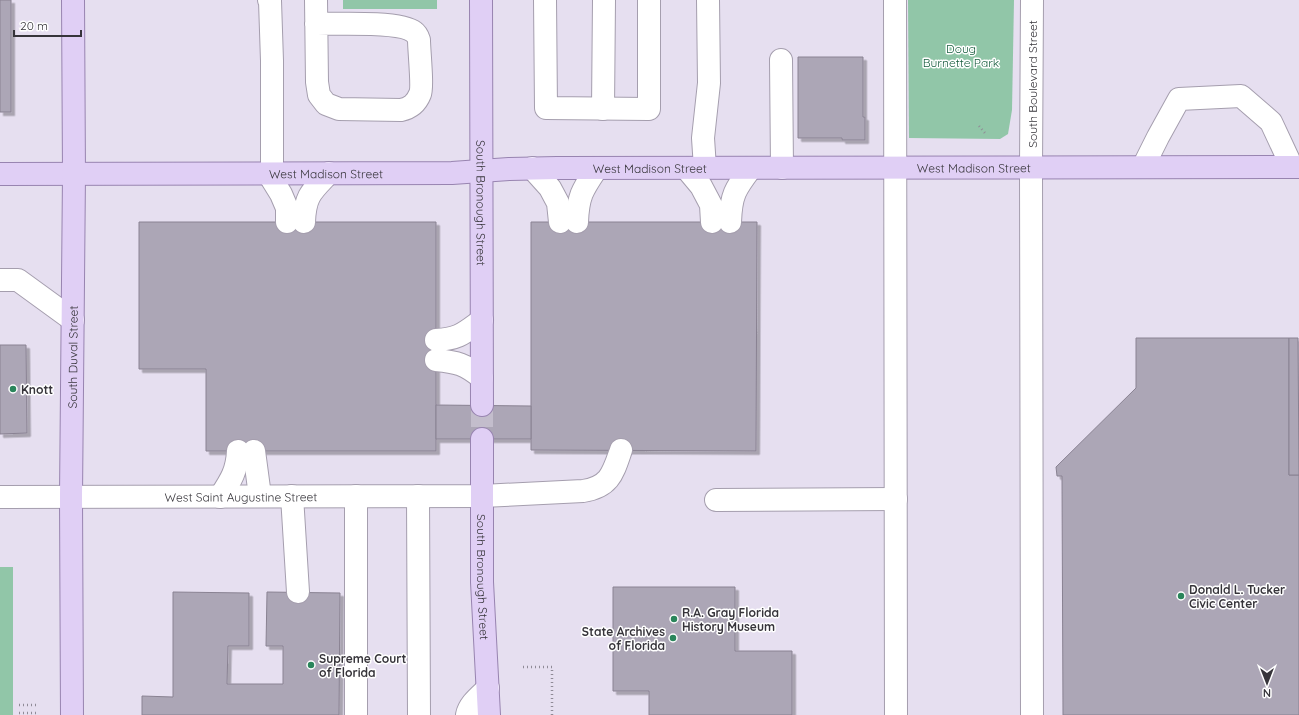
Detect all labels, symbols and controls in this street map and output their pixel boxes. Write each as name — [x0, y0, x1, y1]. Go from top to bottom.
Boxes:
scale bar — [14, 12, 81, 38]
text: 20 m — [20, 18, 48, 33]
street label: South Boulevard Street — [1025, 20, 1040, 148]
park label: Doug Burnette Park — [923, 41, 999, 70]
street label: South Bronough Street — [474, 140, 489, 266]
street label: West Madison Street — [593, 160, 707, 175]
street label: West Madison Street — [917, 160, 1031, 175]
street label: West Madison Street — [269, 166, 383, 181]
street label: South Duval Street — [64, 305, 80, 409]
place label: Knott — [21, 382, 53, 397]
marker: Knott — [8, 384, 18, 394]
street label: West Saint Augustine Street — [165, 489, 317, 504]
street label: South Bronough Street — [475, 514, 493, 640]
place label: Donald L. Tucker Civic Center — [1189, 582, 1285, 611]
marker: Donald L. Tucker Civic Center — [1176, 591, 1186, 601]
place label: R.A. Gray Florida History Museum — [682, 605, 779, 634]
marker: R.A. Gray Florida History Museum — [669, 614, 679, 624]
place label: State Archives of Florida — [582, 624, 665, 653]
marker: State Archives of Florida — [668, 633, 678, 643]
place label: Supreme Court of Florida — [319, 651, 407, 680]
marker: Supreme Court of Florida — [306, 660, 316, 670]
north arrow — [1247, 663, 1287, 703]
text: N — [1263, 686, 1271, 700]

